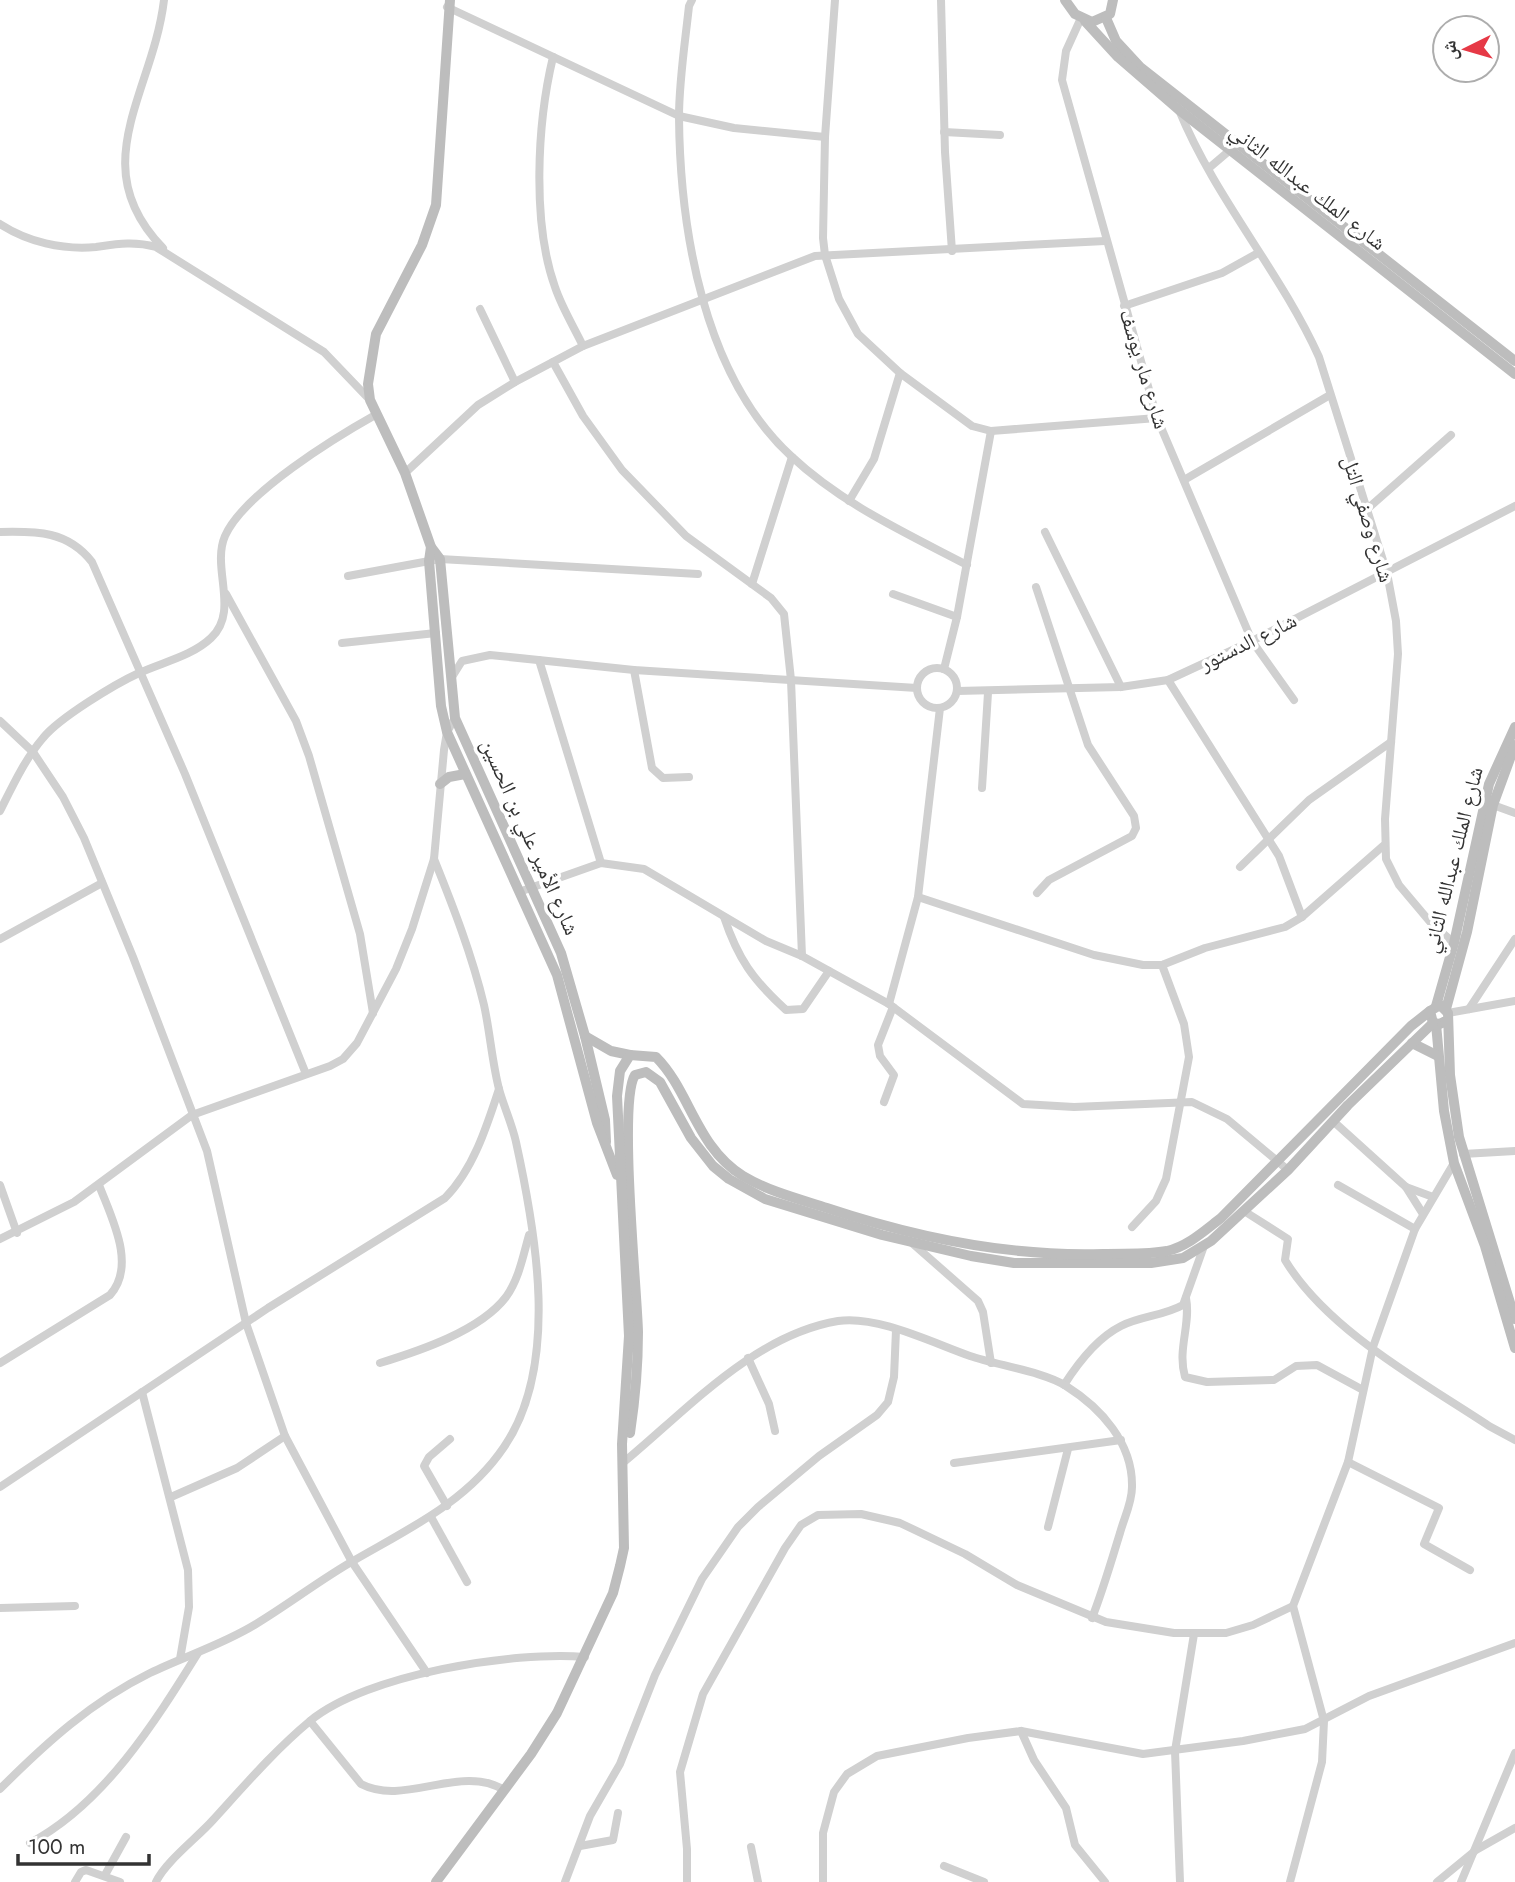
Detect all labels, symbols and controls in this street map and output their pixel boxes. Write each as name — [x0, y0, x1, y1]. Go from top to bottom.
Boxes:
north arrow — [1431, 14, 1501, 84]
text: ش — [1435, 39, 1464, 62]
street label: شارع الملك عبدالله الثاني — [1223, 116, 1392, 259]
street label: شارع مار يوسف — [1112, 306, 1176, 432]
street label: شارع وصفي التل — [1333, 452, 1401, 586]
street label: شارع الدستور — [1193, 606, 1302, 679]
street label: شارع الأمير علي بن الحسين — [472, 734, 587, 941]
street label: شارع الملك عبدالله الثاني — [1415, 764, 1492, 957]
scale bar — [18, 1822, 149, 1866]
text: 100 m — [28, 1832, 85, 1862]

